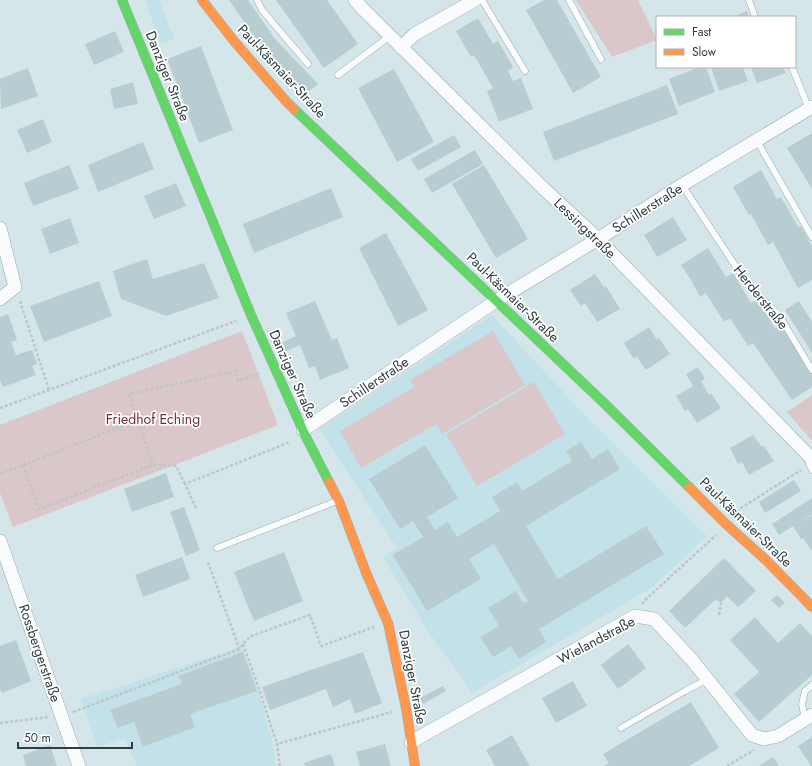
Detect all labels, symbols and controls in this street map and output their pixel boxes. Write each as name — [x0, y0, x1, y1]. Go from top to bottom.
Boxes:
legend — [656, 16, 796, 68]
street label: Paul-Käsmaier-Straße — [233, 20, 331, 122]
text: Fast — [692, 23, 711, 41]
street label: Danziger Straße — [141, 28, 195, 124]
text: Slow — [692, 43, 717, 61]
street label: Schillerstraße — [608, 178, 686, 238]
street label: Lessingstraße — [549, 193, 621, 263]
street label: Paul-Käsmaier-Straße — [462, 248, 564, 346]
street label: Herderstraße — [729, 261, 793, 333]
street label: Danziger Straße — [264, 326, 322, 422]
street label: Schillerstraße — [335, 351, 413, 413]
park label: Friedhof Eching — [106, 409, 200, 429]
street label: Paul-Käsmaier-Straße — [695, 473, 797, 571]
street label: Rossbergerstraße — [14, 601, 66, 705]
street label: Wielandstraße — [553, 611, 639, 669]
street label: Danziger Straße — [394, 628, 432, 726]
scale bar — [18, 724, 132, 750]
text: 50 m — [24, 729, 51, 747]

